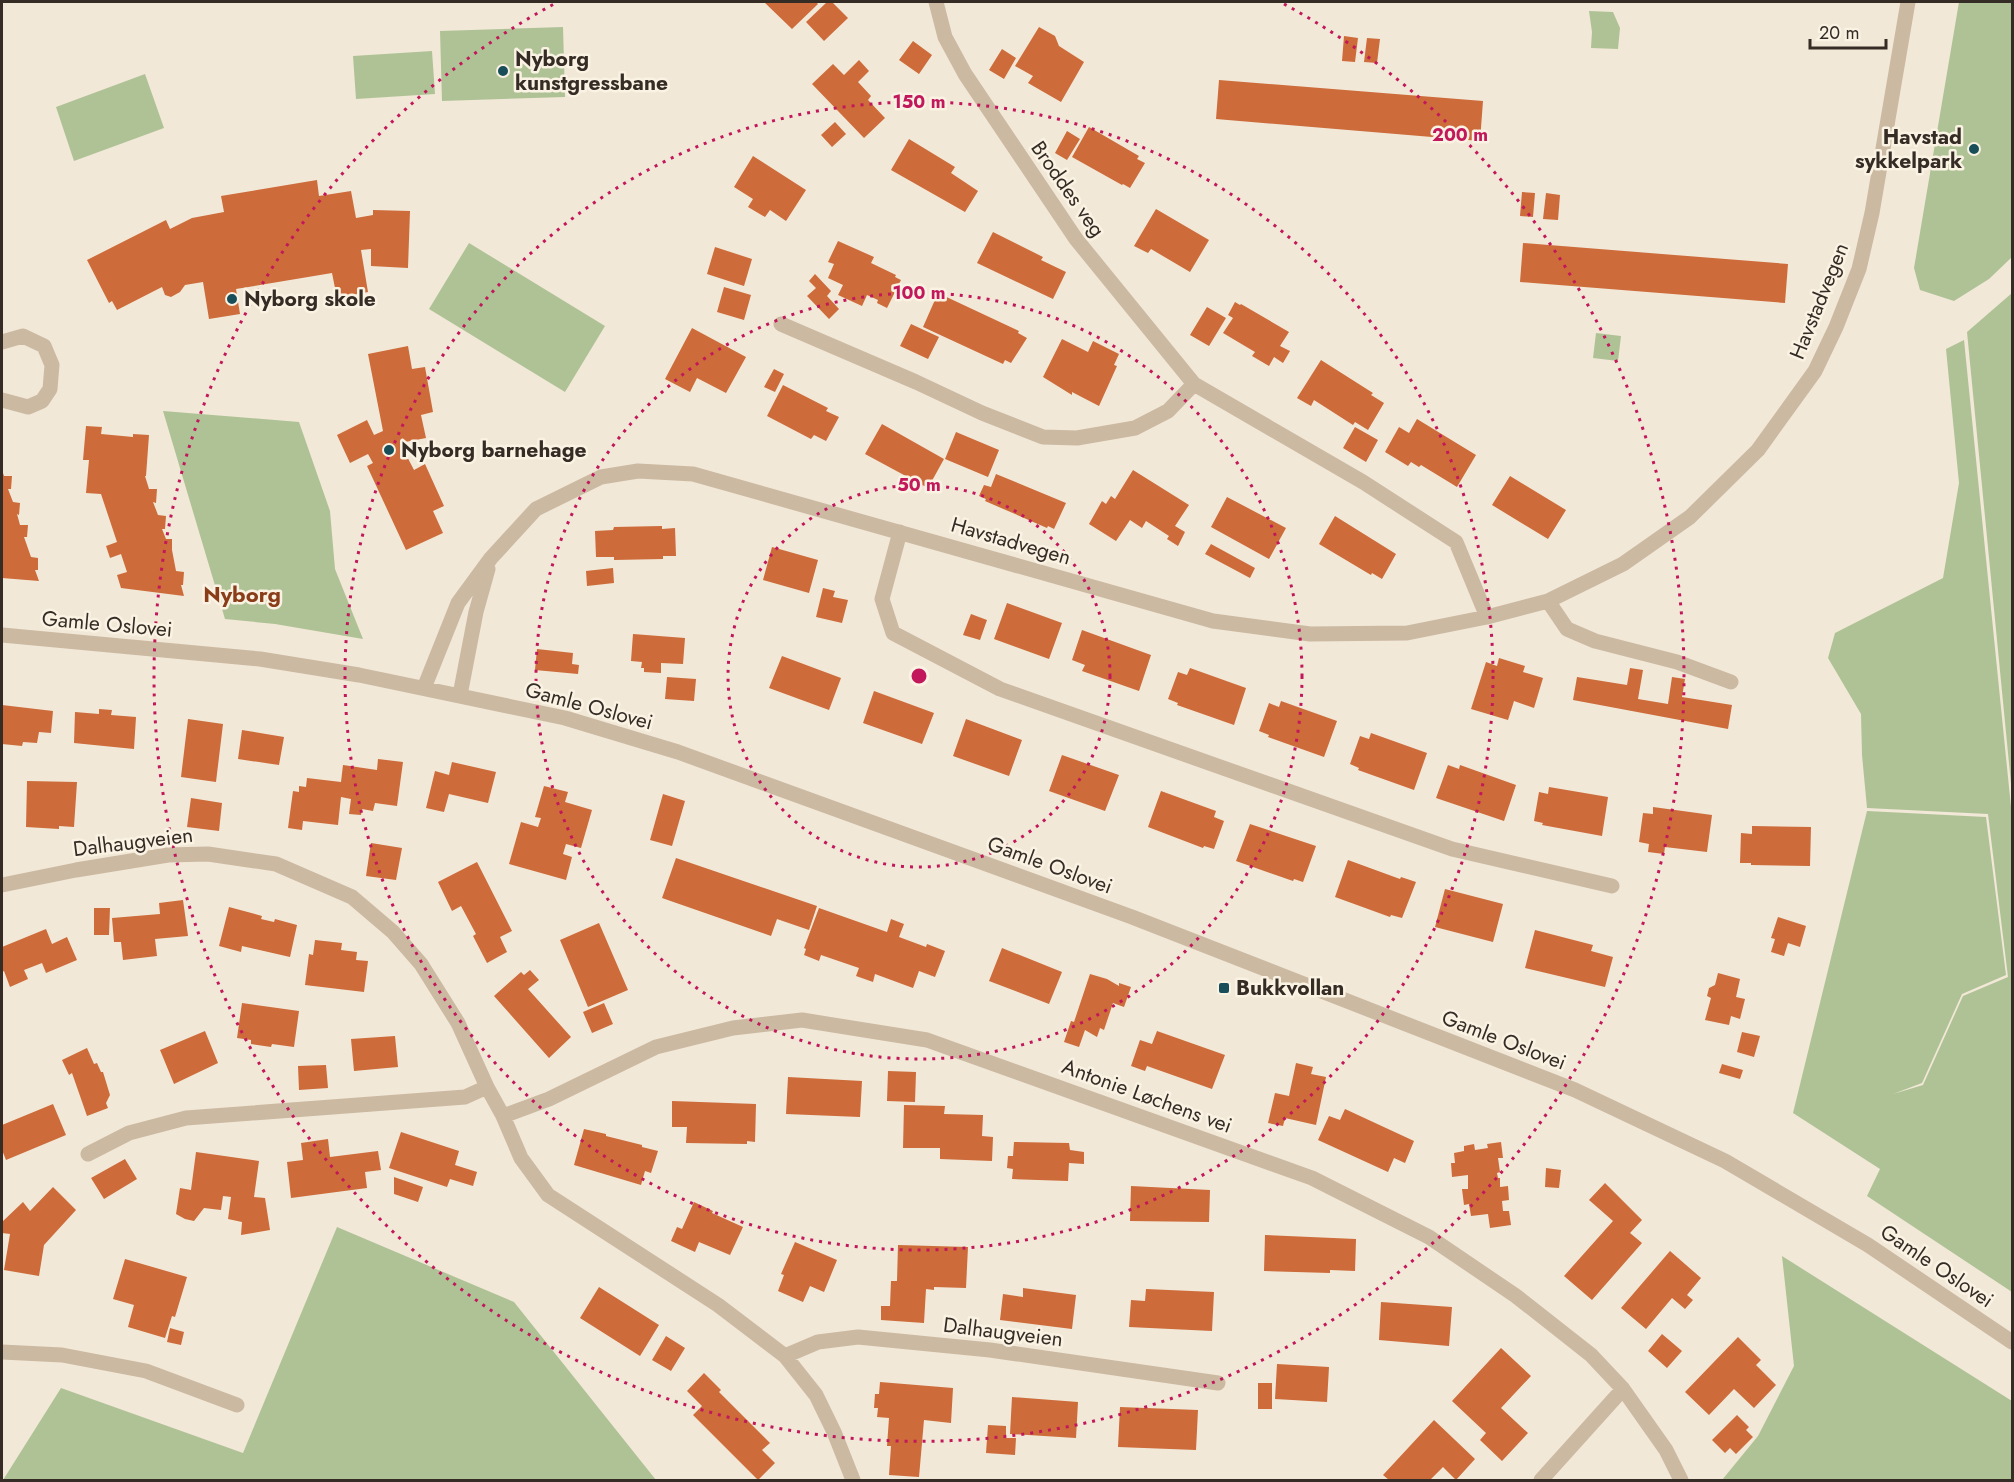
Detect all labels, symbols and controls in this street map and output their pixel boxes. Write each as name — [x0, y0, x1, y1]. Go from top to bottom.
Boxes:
scale bar — [1810, 12, 1886, 50]
text: 20 m — [1819, 20, 1859, 46]
place label: Nyborg kunstgressbane — [515, 44, 668, 98]
marker: Nyborg kunstgressbane — [496, 64, 510, 78]
text: 150 m — [893, 89, 945, 115]
text: 200 m — [1432, 122, 1488, 148]
place label: Havstad sykkelpark — [1855, 122, 1962, 176]
street label: Broddes veg — [1024, 135, 1112, 243]
marker: Havstad sykkelpark — [1967, 142, 1981, 156]
street label: Havstadvegen — [1782, 238, 1856, 364]
text: 100 m — [892, 280, 946, 306]
place label: Nyborg skole — [244, 284, 376, 314]
marker: Nyborg skole — [225, 292, 239, 306]
place label: Nyborg barnehage — [401, 435, 587, 465]
marker: Nyborg barnehage — [382, 443, 396, 457]
text: 50 m — [897, 472, 941, 498]
street label: Havstadvegen — [948, 510, 1074, 572]
district label: Nyborg — [203, 578, 281, 610]
street label: Gamle Oslovei — [40, 603, 174, 645]
centre of rings — [909, 666, 929, 686]
street label: Gamle Oslovei — [522, 675, 656, 737]
street label: Dalhaugveien — [71, 820, 195, 864]
street label: Gamle Oslovei — [983, 829, 1117, 901]
place label: Bukkvollan — [1236, 973, 1344, 1003]
marker: Bukkvollan — [1217, 981, 1231, 995]
street label: Gamle Oslovei — [1438, 1003, 1570, 1077]
street label: Antonie Løchens vei — [1058, 1051, 1236, 1141]
street label: Gamle Oslovei — [1874, 1217, 2000, 1315]
street label: Dalhaugveien — [941, 1310, 1065, 1354]

